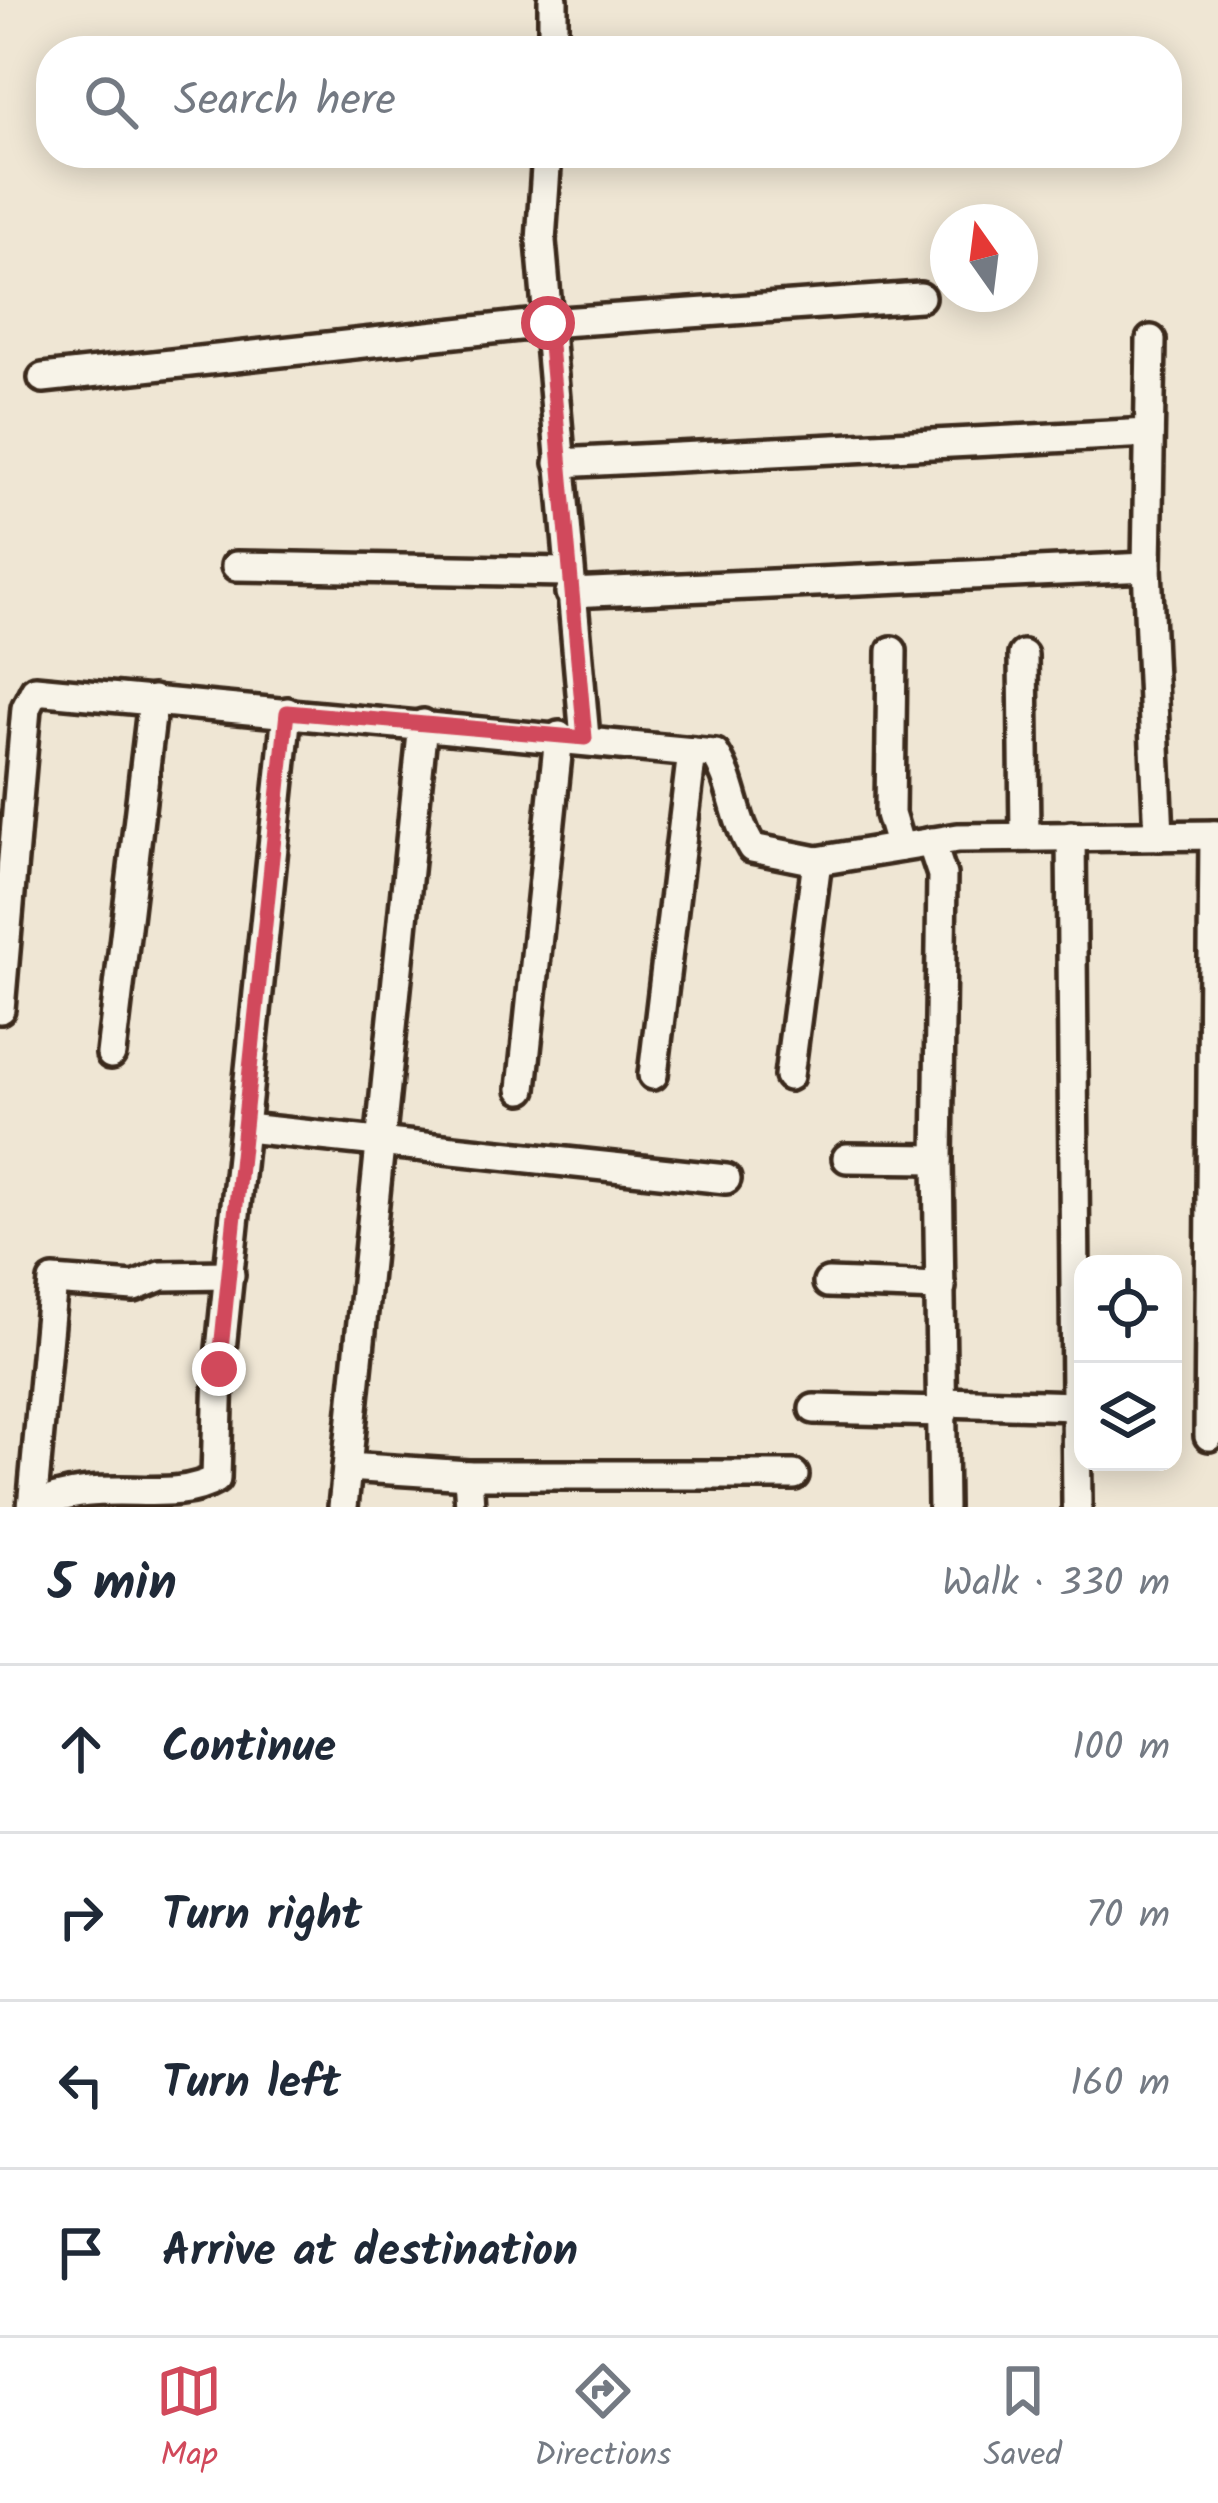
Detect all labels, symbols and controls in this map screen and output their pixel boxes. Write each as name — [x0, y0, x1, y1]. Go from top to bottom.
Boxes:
search box — [36, 36, 1182, 168]
text: Search here — [174, 66, 396, 138]
icon: search — [78, 69, 144, 135]
north arrow — [930, 204, 1038, 312]
route start — [521, 296, 575, 350]
map controls — [1074, 1255, 1182, 1471]
button: locate — [1074, 1255, 1182, 1363]
route end — [192, 1342, 246, 1396]
button: layers — [1074, 1363, 1182, 1471]
text: 5 min — [48, 1545, 177, 1626]
text: Walk · 330 m — [942, 1554, 1170, 1616]
text: Continue — [162, 1713, 336, 1785]
icon: ahead — [48, 1716, 114, 1782]
text: 100 m — [1072, 1718, 1170, 1780]
text: Turn right — [162, 1881, 362, 1953]
icon: right — [48, 1884, 114, 1950]
text: 70 m — [1086, 1886, 1170, 1948]
text: Turn left — [162, 2049, 341, 2121]
icon: left — [48, 2052, 114, 2118]
text: 160 m — [1070, 2054, 1170, 2116]
text: Arrive at destination — [162, 2217, 578, 2289]
icon: arrive — [48, 2220, 114, 2286]
tab: Map — [156, 2358, 222, 2483]
tab: Directions — [534, 2358, 671, 2483]
tab: Saved — [984, 2358, 1062, 2483]

